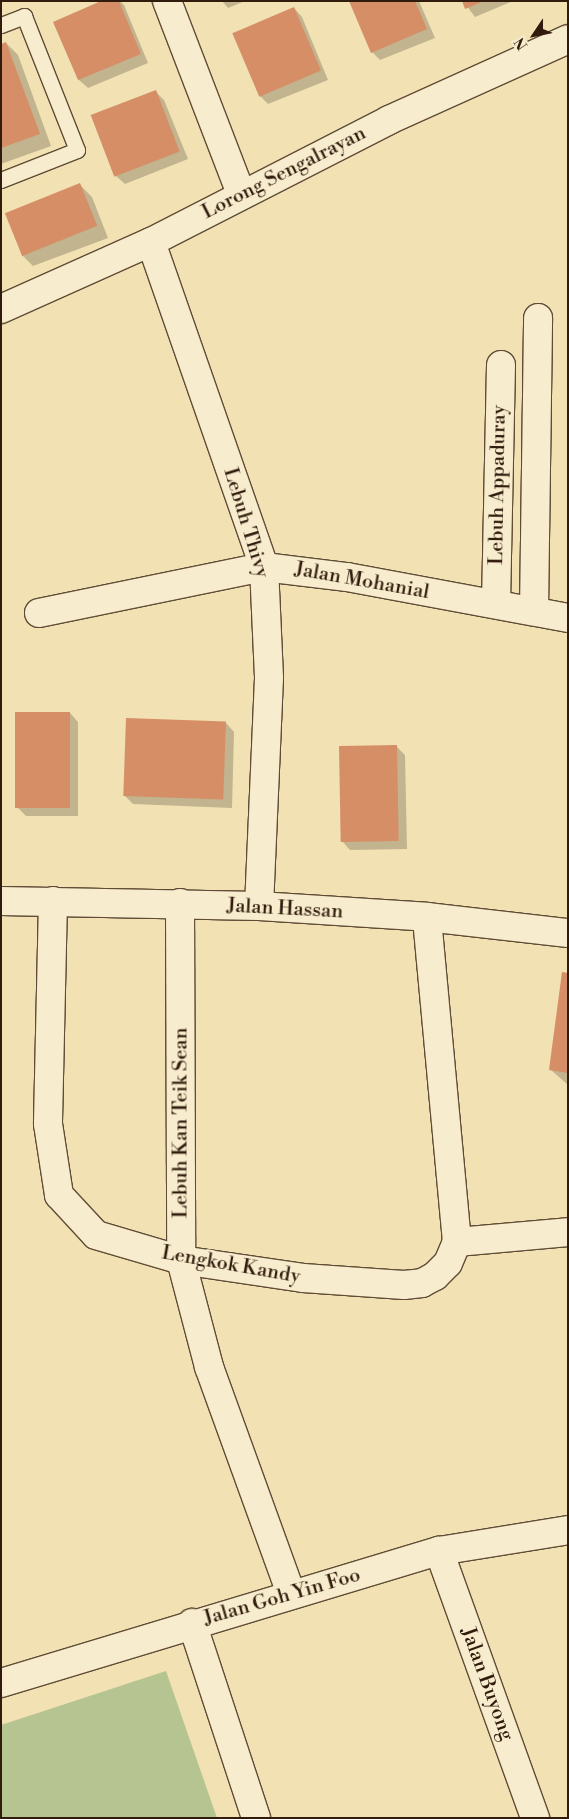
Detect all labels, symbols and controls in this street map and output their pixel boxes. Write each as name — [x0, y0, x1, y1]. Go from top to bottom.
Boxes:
north arrow — [509, 10, 559, 60]
text: N — [511, 34, 532, 53]
street label: Lorong Sengalrayan — [198, 121, 370, 225]
street label: Lebuh Appaduray — [485, 405, 511, 565]
street label: Lebuh Thivy — [218, 465, 274, 581]
street label: Jalan Mohanial — [293, 557, 431, 605]
street label: Jalan Hassan — [226, 894, 344, 924]
street label: Lebuh Kan Teik Sean — [169, 1028, 193, 1218]
street label: Lengkok Kandy — [160, 1241, 302, 1289]
street label: Jalan Goh Yin Foo — [201, 1563, 363, 1631]
street label: Jalan Buyong — [455, 1624, 519, 1744]

